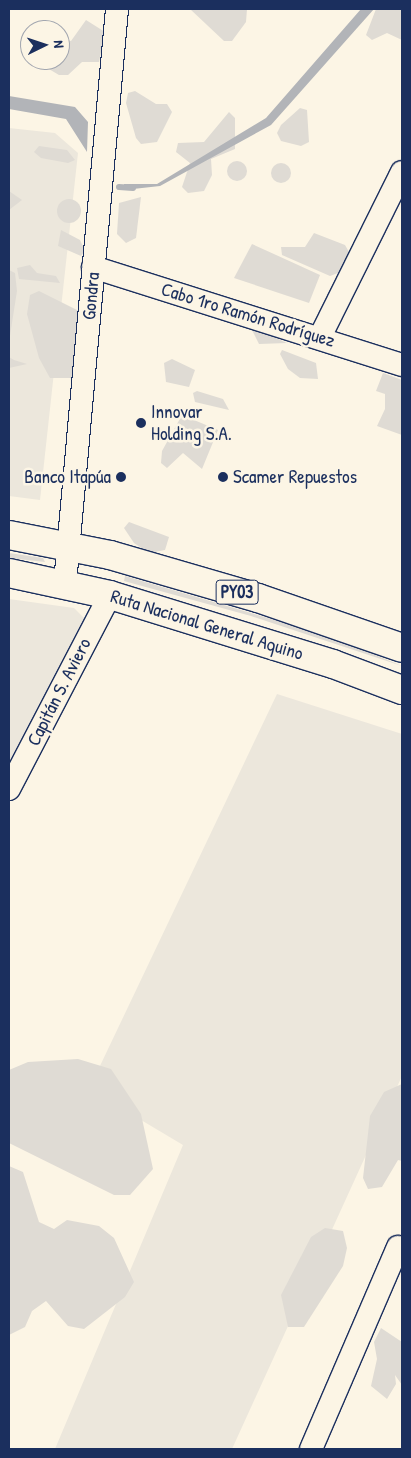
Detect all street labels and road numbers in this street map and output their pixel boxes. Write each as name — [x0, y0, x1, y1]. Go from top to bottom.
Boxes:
street label: Gondra — [78, 271, 104, 321]
street label: Cabo 1ro Ramón Rodríguez — [158, 278, 338, 352]
road number: PY03 — [214, 576, 260, 608]
street label: Ruta Nacional General Aquino — [108, 585, 306, 665]
street label: Capitán S. Aviero — [22, 634, 96, 750]

